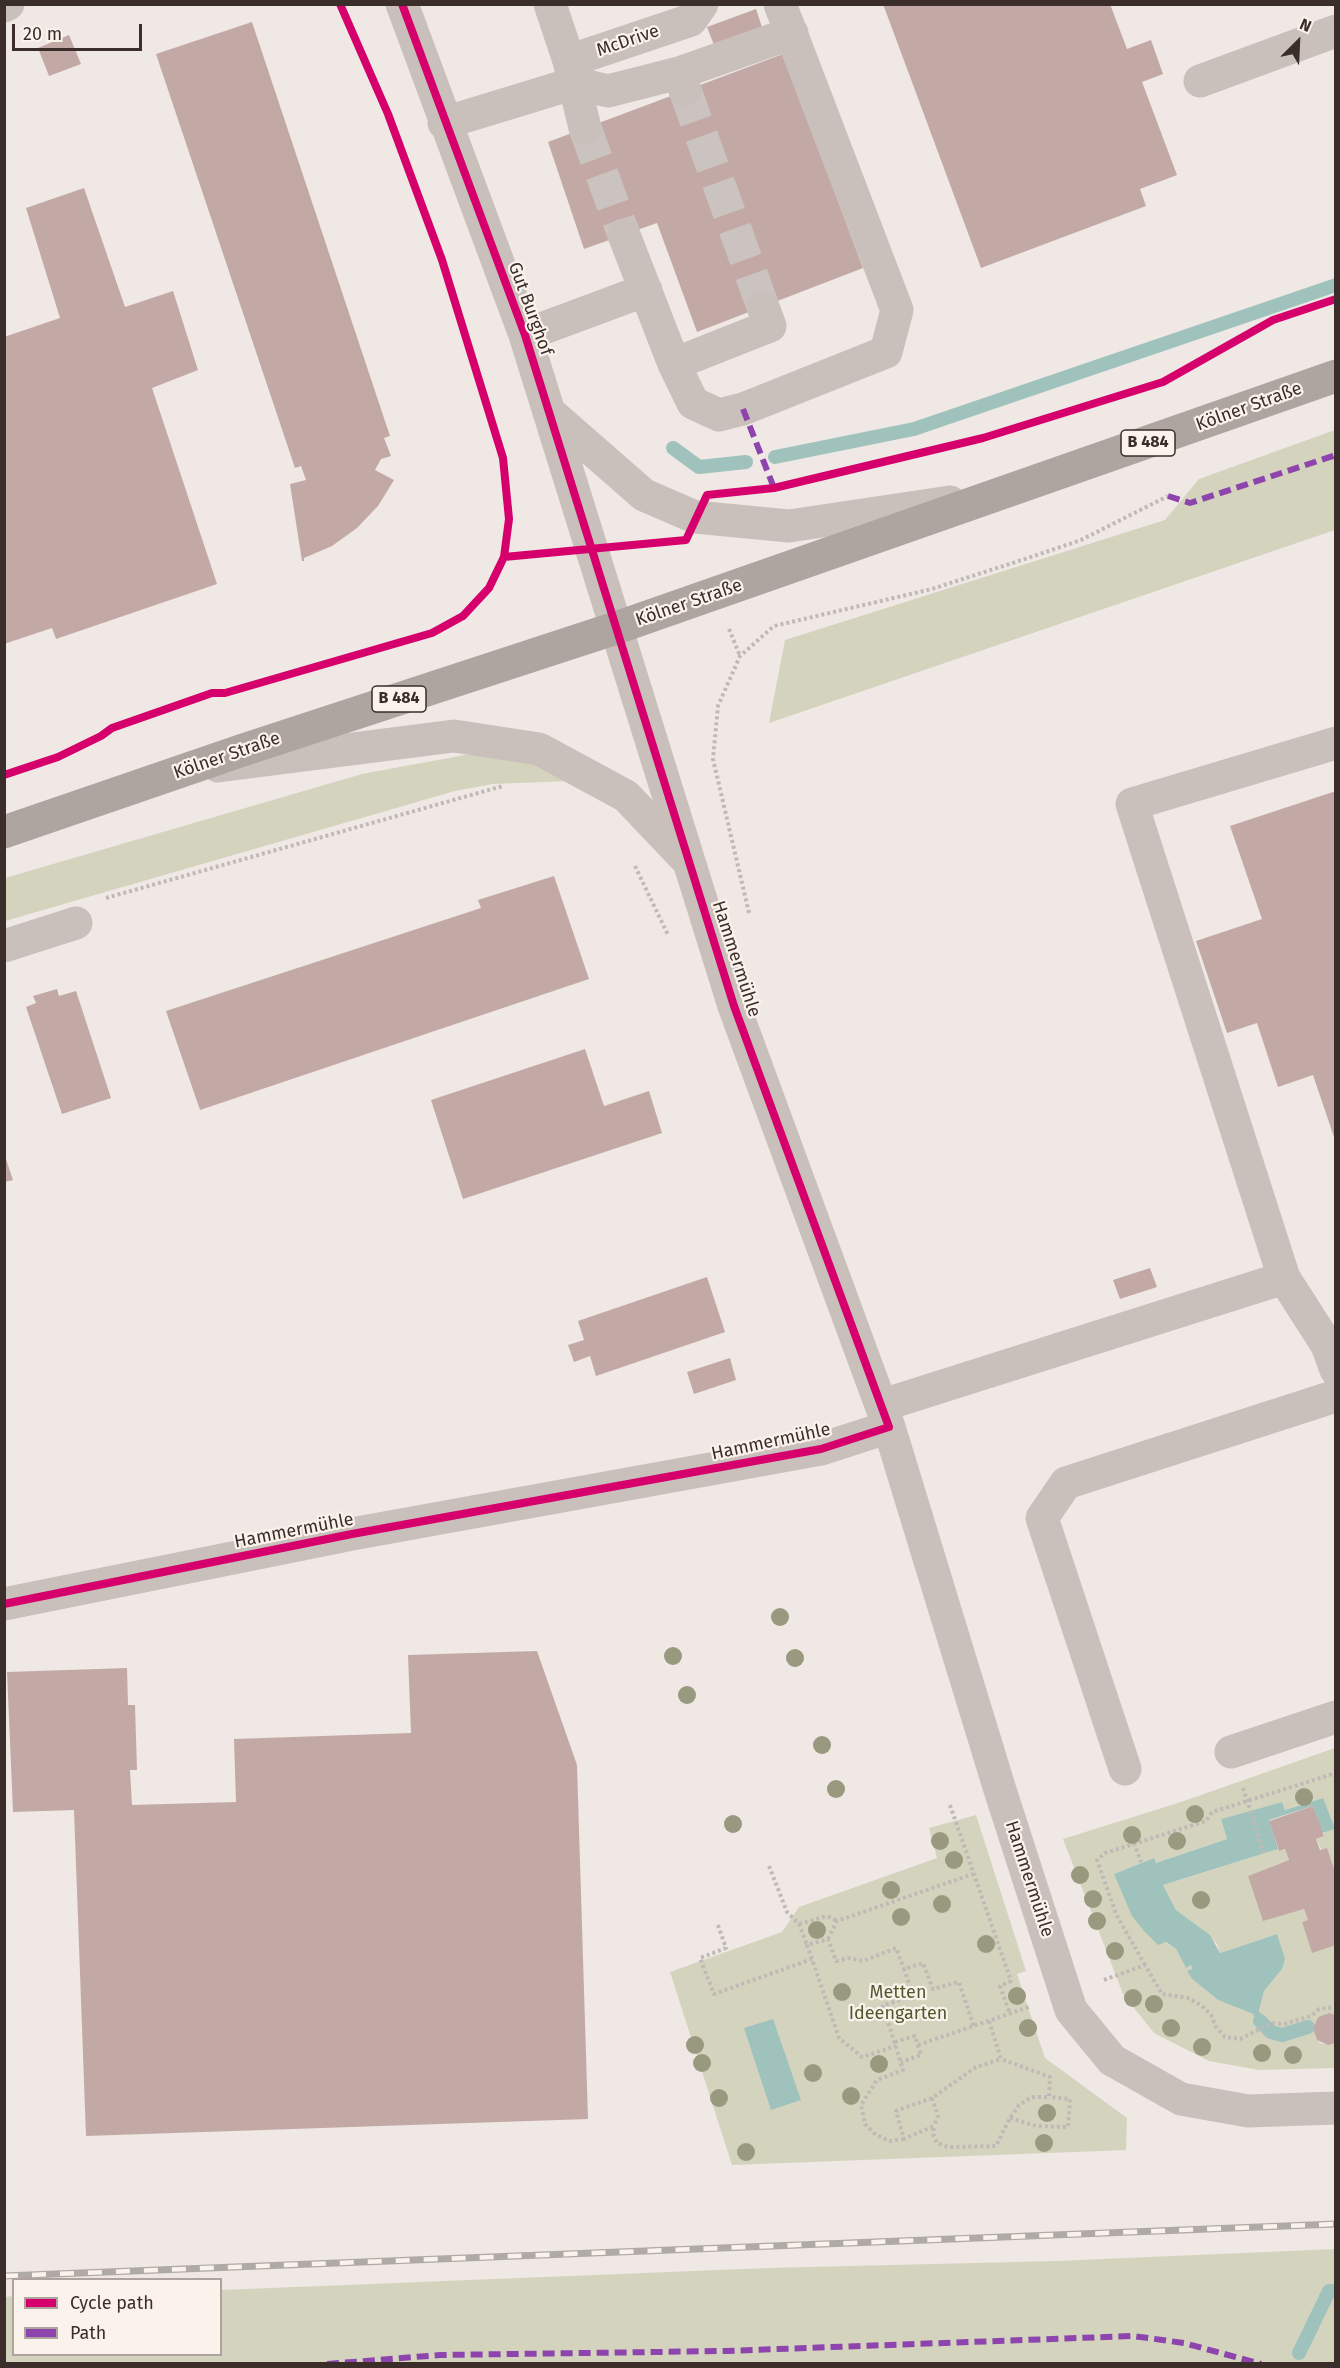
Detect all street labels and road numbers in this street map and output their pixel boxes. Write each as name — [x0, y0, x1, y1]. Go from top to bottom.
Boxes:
street label: McDrive — [594, 20, 662, 62]
street label: Gut Burghof — [503, 259, 557, 359]
street label: Kölner Straße — [1193, 378, 1305, 436]
road number: B 484 — [1121, 430, 1175, 456]
street label: Kölner Straße — [633, 575, 745, 631]
road number: B 484 — [372, 686, 426, 712]
street label: Kölner Straße — [171, 728, 283, 784]
street label: Hammermühle — [707, 898, 765, 1020]
street label: Hammermühle — [710, 1419, 832, 1465]
street label: Hammermühle — [233, 1509, 355, 1553]
street label: Hammermühle — [1000, 1818, 1058, 1940]

